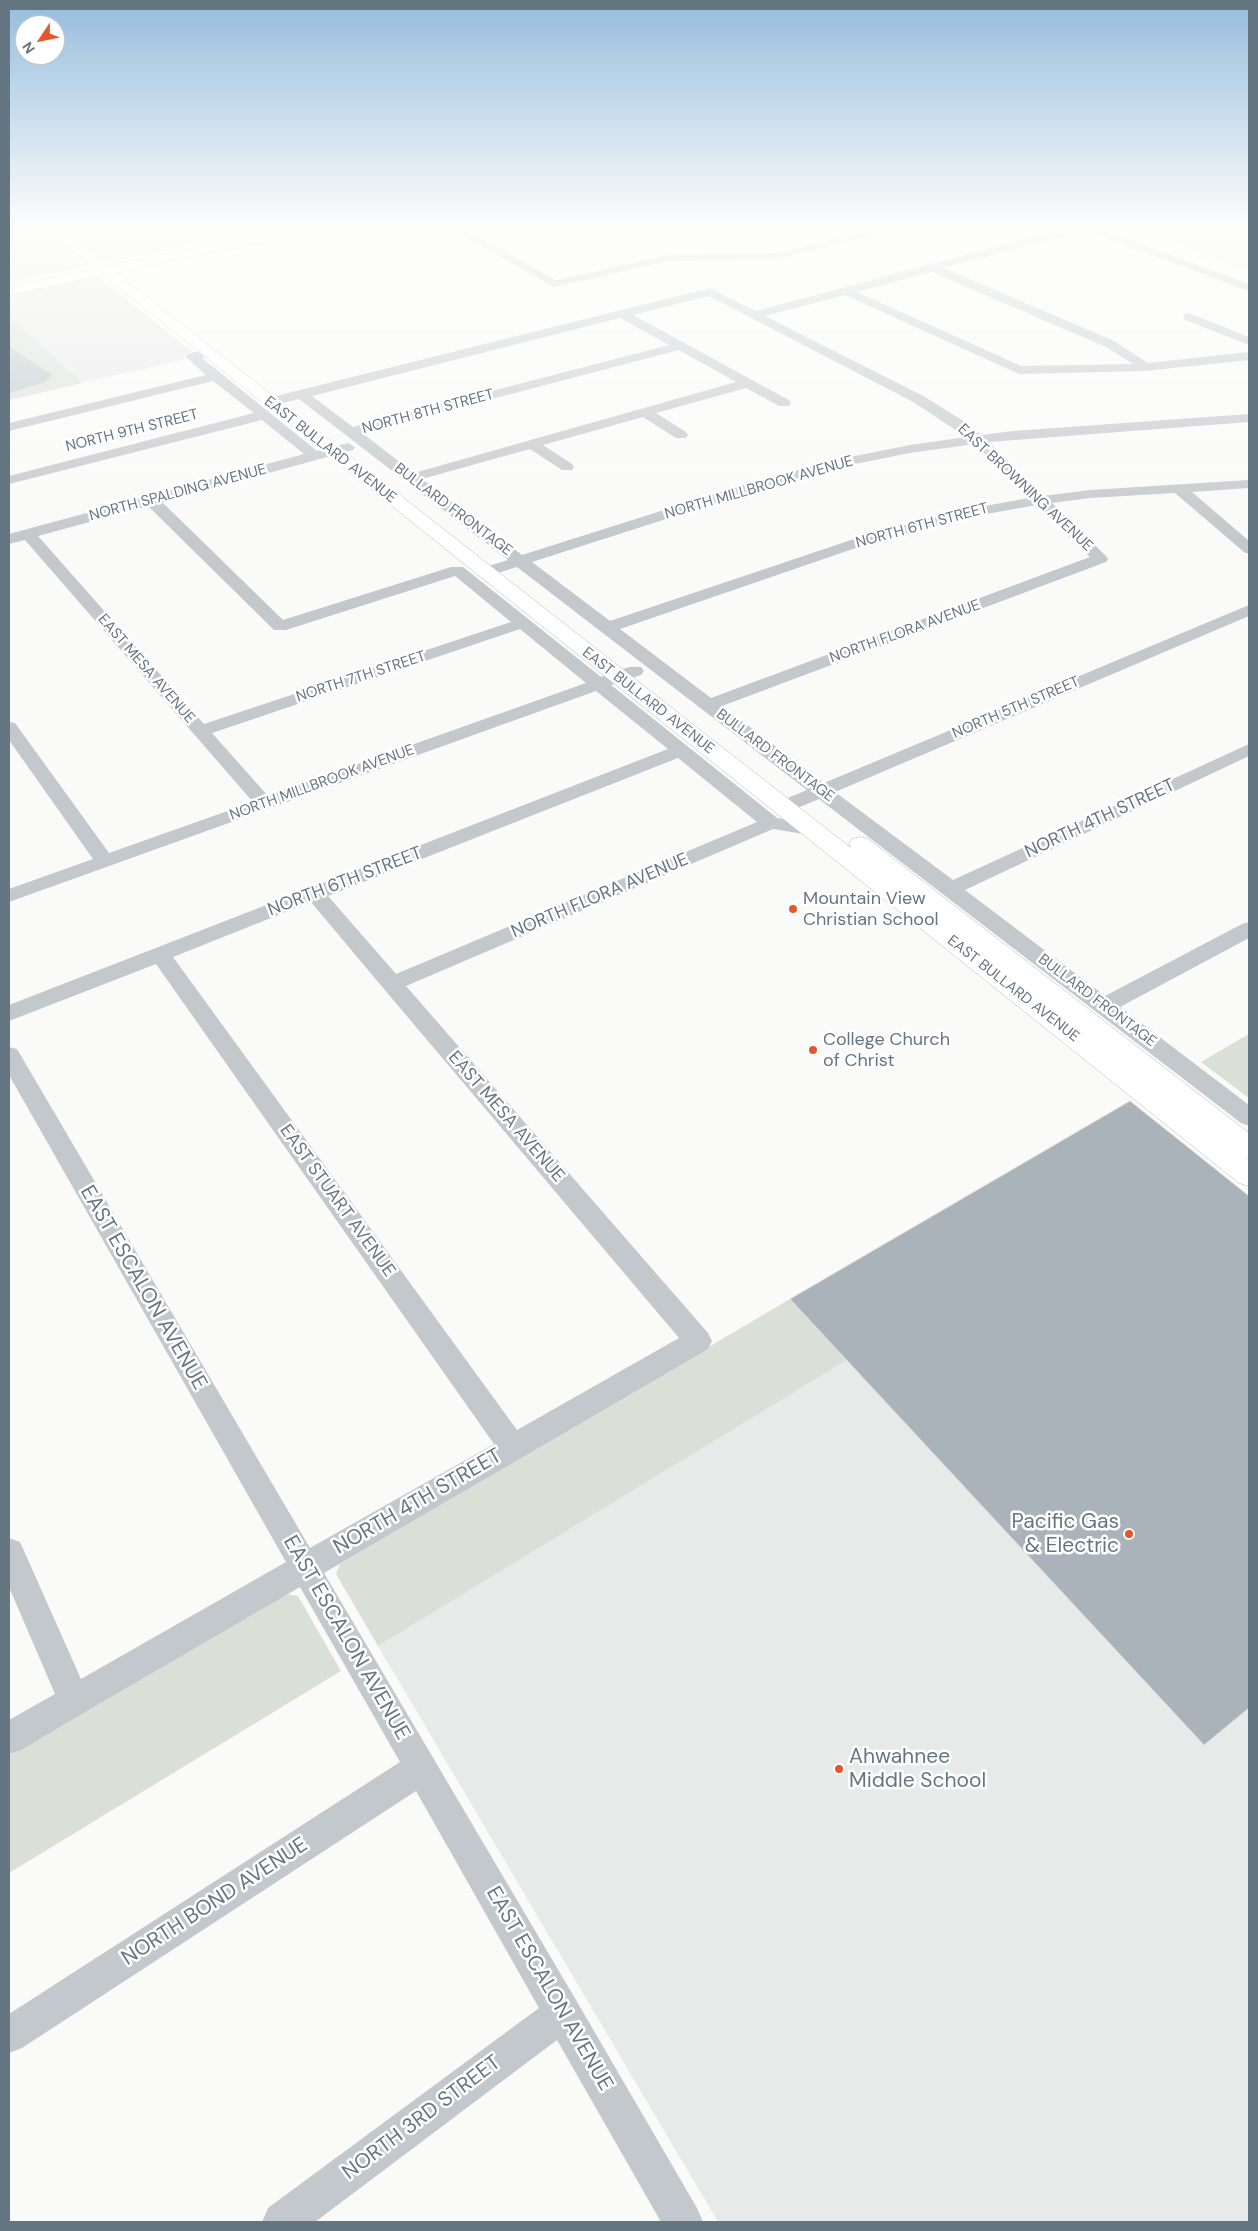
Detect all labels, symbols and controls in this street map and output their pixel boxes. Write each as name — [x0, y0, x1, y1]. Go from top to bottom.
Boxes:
north arrow — [15, 15, 65, 65]
text: N — [18, 39, 39, 57]
street label: NORTH 8TH STREET — [360, 386, 496, 438]
street label: EAST BULLARD AVENUE — [260, 393, 400, 507]
street label: NORTH 9TH STREET — [64, 406, 200, 456]
street label: EAST BROWNING AVENUE — [954, 421, 1096, 555]
street label: NORTH MILLBROOK AVENUE — [663, 452, 855, 524]
street label: BULLARD FRONTAGE — [390, 460, 516, 560]
street label: NORTH SPALDING AVENUE — [87, 461, 269, 525]
street label: NORTH 6TH STREET — [854, 500, 990, 552]
street label: NORTH FLORA AVENUE — [827, 596, 983, 668]
street label: EAST MESA AVENUE — [94, 611, 198, 727]
street label: EAST BULLARD AVENUE — [578, 644, 718, 758]
street label: NORTH 7TH STREET — [294, 648, 428, 706]
street label: NORTH 5TH STREET — [950, 673, 1082, 743]
street label: BULLARD FRONTAGE — [712, 706, 838, 806]
street label: NORTH MILLBROOK AVENUE — [227, 741, 417, 825]
street label: NORTH 4TH STREET — [1022, 775, 1178, 863]
street label: NORTH 6TH STREET — [265, 843, 425, 921]
street label: NORTH FLORA AVENUE — [508, 849, 692, 943]
place label: Mountain View Christian School — [803, 888, 939, 931]
marker: Mountain View Christian School — [787, 903, 799, 915]
street label: EAST BULLARD AVENUE — [943, 932, 1083, 1046]
street label: BULLARD FRONTAGE — [1034, 951, 1160, 1051]
place label: College Church of Christ — [823, 1029, 950, 1072]
marker: College Church of Christ — [807, 1044, 819, 1056]
street label: EAST MESA AVENUE — [443, 1047, 569, 1187]
street label: EAST STUART AVENUE — [274, 1121, 400, 1281]
street label: EAST ESCALON AVENUE — [74, 1181, 212, 1395]
street label: NORTH 4TH STREET — [329, 1444, 507, 1560]
place label: Pacific Gas & Electric — [1012, 1509, 1119, 1559]
marker: Pacific Gas & Electric — [1123, 1528, 1135, 1540]
street label: EAST ESCALON AVENUE — [277, 1531, 415, 1745]
place label: Ahwahnee Middle School — [849, 1744, 986, 1794]
marker: Ahwahnee Middle School — [833, 1763, 845, 1775]
street label: NORTH BOND AVENUE — [117, 1833, 313, 1971]
street label: EAST ESCALON AVENUE — [480, 1882, 618, 2096]
street label: NORTH 3RD STREET — [338, 2050, 506, 2186]

